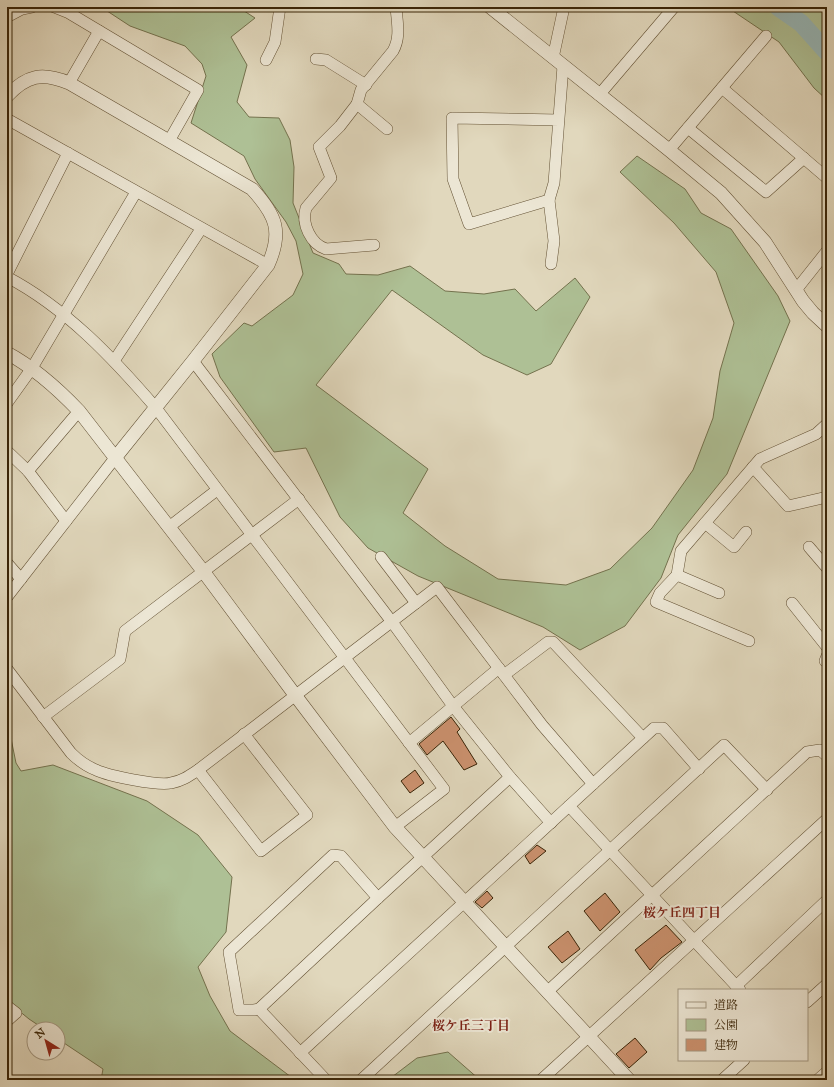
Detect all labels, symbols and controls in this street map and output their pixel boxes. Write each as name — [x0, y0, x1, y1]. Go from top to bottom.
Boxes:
district label: 桜ケ丘四丁目 — [643, 905, 721, 921]
legend — [678, 989, 808, 1061]
text: 道路 — [714, 998, 738, 1012]
district label: 桜ケ丘三丁目 — [432, 1018, 510, 1034]
text: 公園 — [714, 1018, 738, 1032]
north arrow — [26, 1021, 66, 1061]
text: N — [33, 1025, 48, 1041]
text: 建物 — [714, 1038, 738, 1052]

